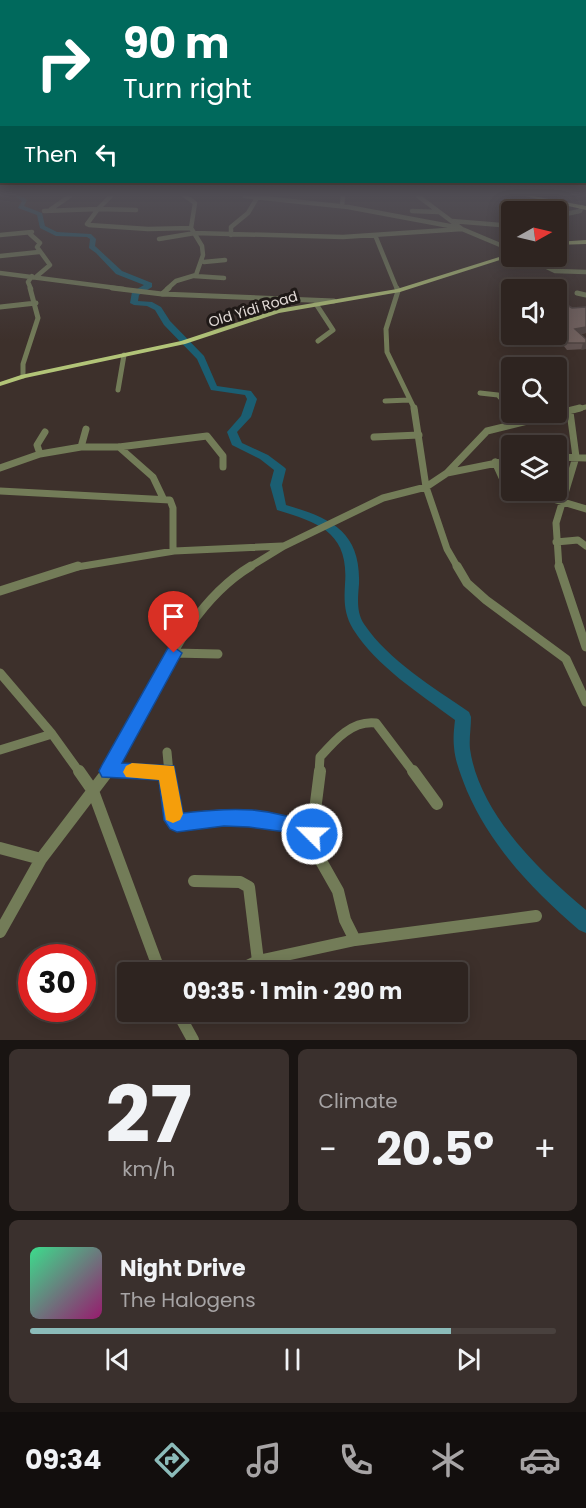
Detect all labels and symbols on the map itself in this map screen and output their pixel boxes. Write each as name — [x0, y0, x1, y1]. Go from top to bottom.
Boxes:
north arrow — [501, 201, 567, 267]
street label: Old Yidi Road — [206, 286, 300, 332]
pin — [148, 591, 199, 653]
position arrow — [280, 802, 344, 866]
speed limit sign: 30 — [18, 944, 96, 1022]

